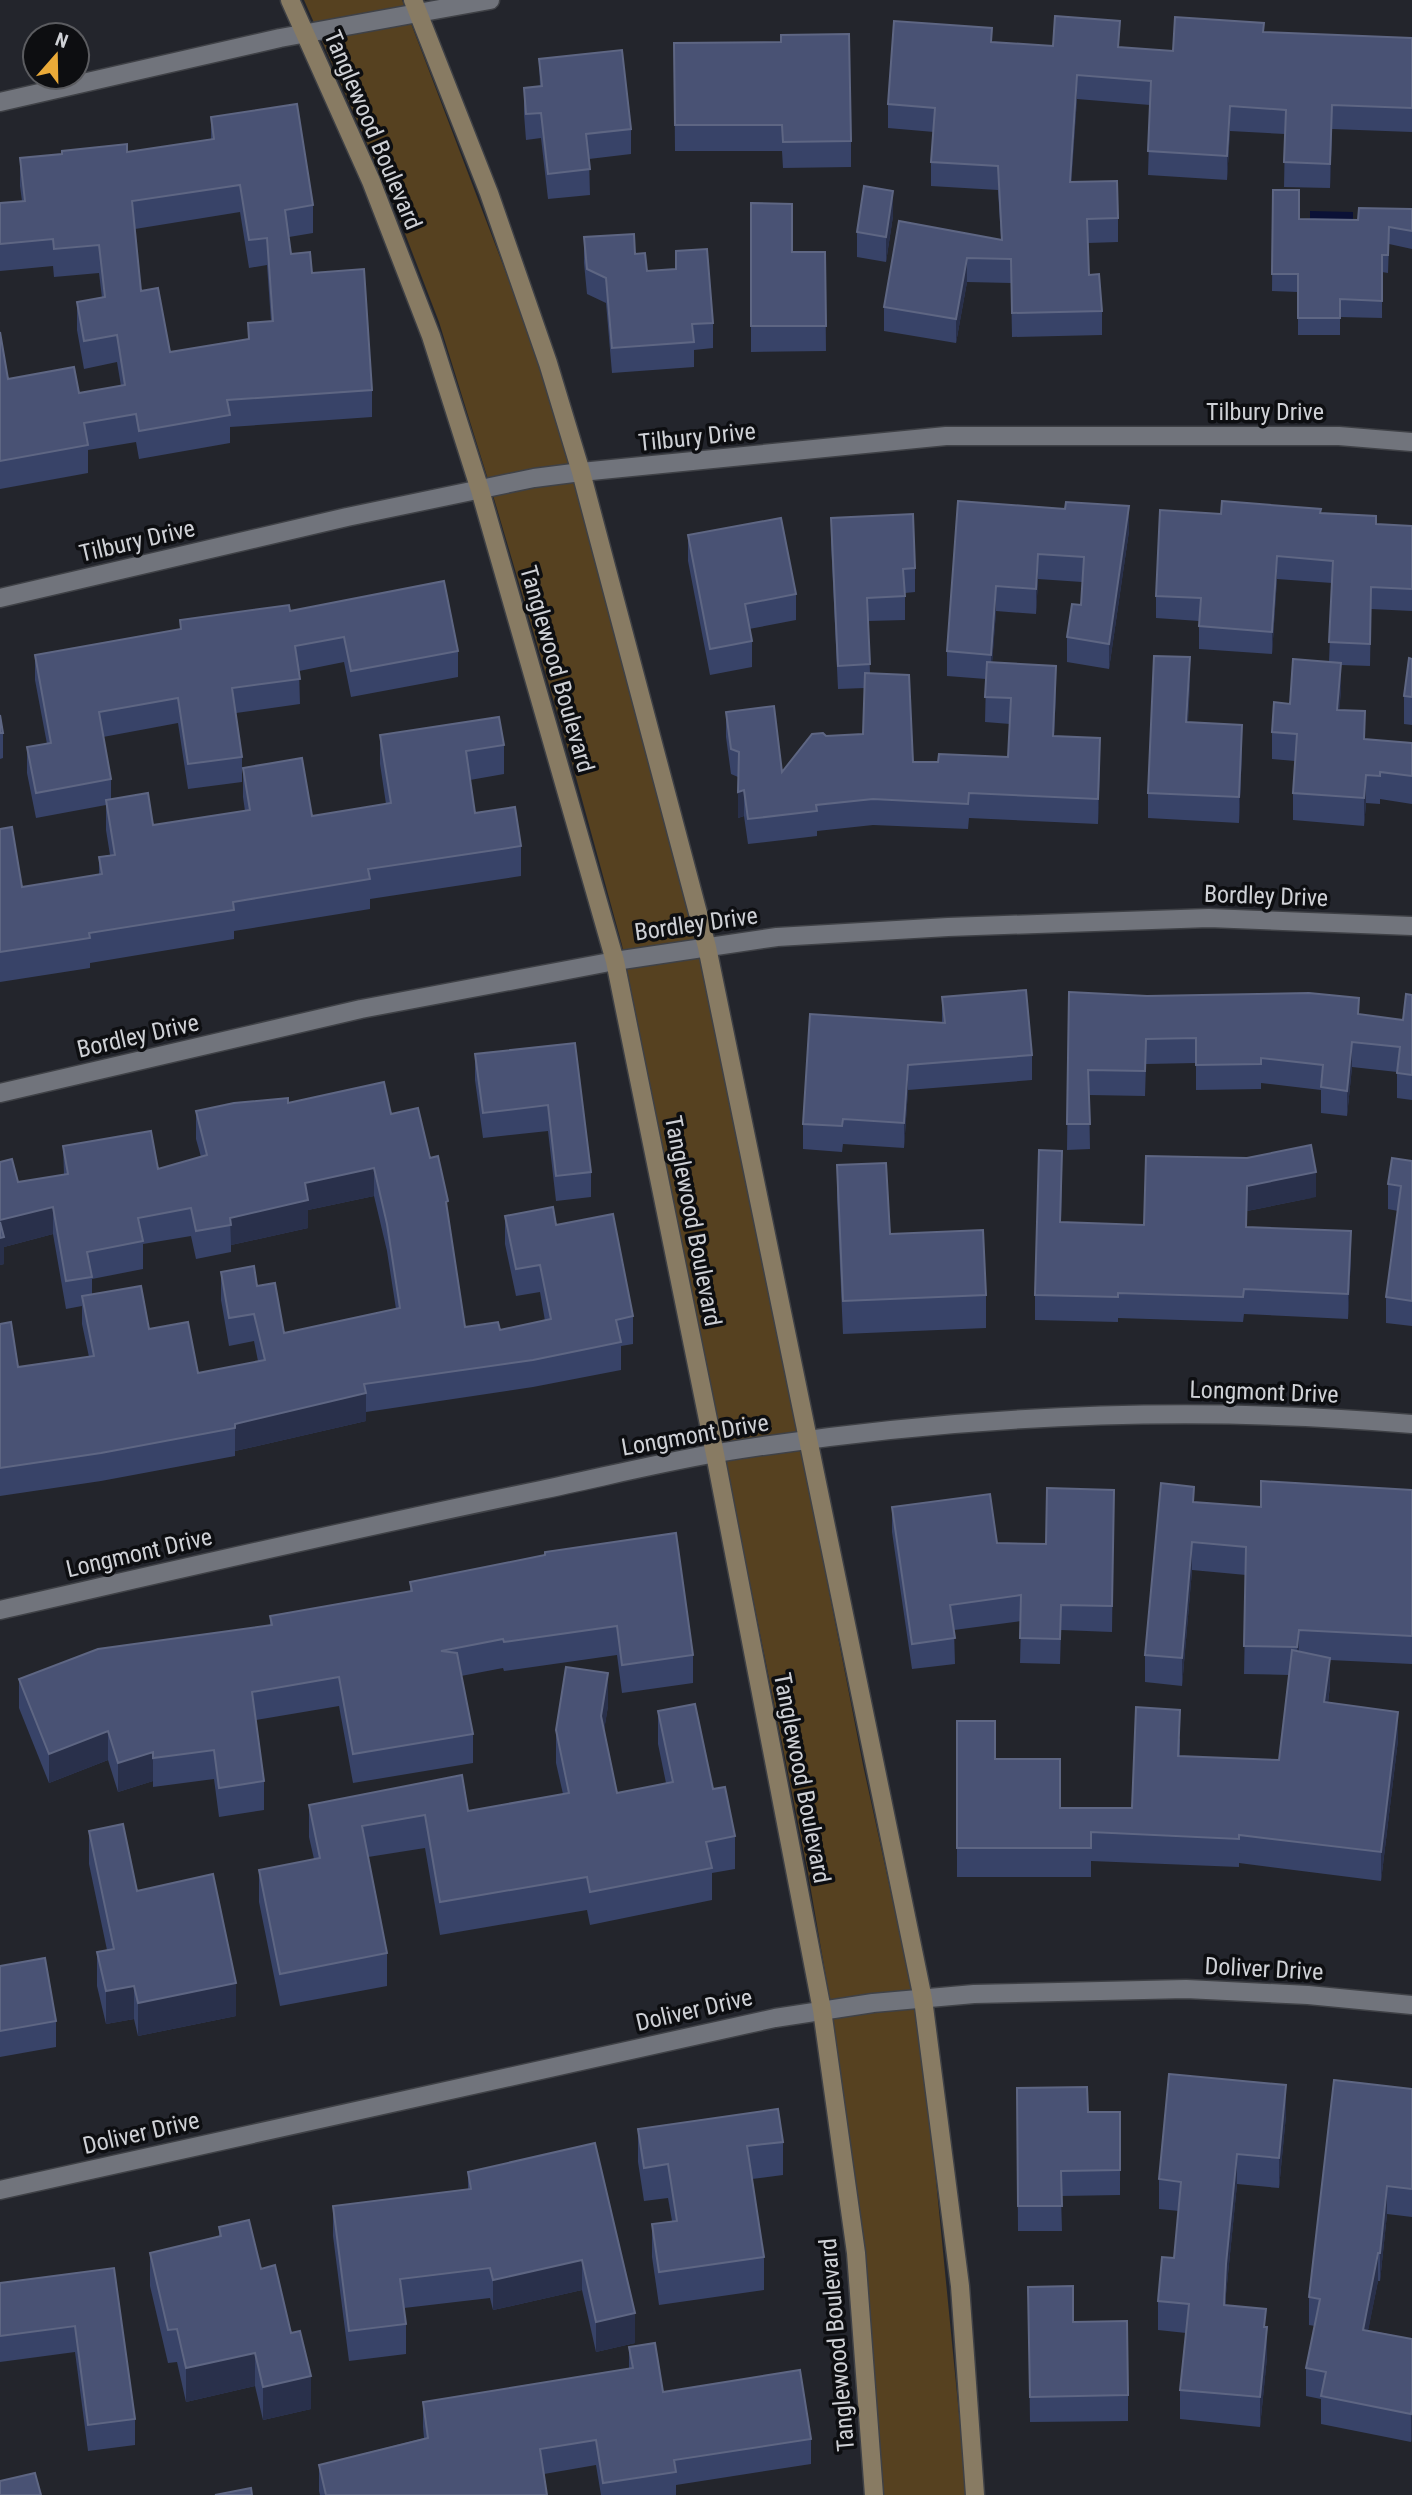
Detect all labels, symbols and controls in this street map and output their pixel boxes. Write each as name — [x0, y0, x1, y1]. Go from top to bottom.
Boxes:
north arrow — [21, 21, 91, 91]
street label: Tanglewood Boulevard — [318, 26, 428, 234]
text: N — [52, 28, 71, 53]
street label: Tilbury Drive — [1206, 398, 1324, 426]
street label: Tilbury Drive — [637, 417, 757, 457]
street label: Tilbury Drive — [76, 514, 198, 568]
street label: Tanglewood Boulevard — [514, 562, 600, 776]
street label: Bordley Drive — [1203, 880, 1329, 912]
street label: Bordley Drive — [633, 901, 759, 947]
street label: Bordley Drive — [74, 1008, 202, 1064]
street label: Tanglewood Boulevard — [659, 1113, 727, 1329]
street label: Longmont Drive — [1189, 1375, 1339, 1409]
street label: Longmont Drive — [619, 1408, 771, 1462]
street label: Longmont Drive — [63, 1523, 215, 1583]
street label: Tanglewood Boulevard — [768, 1670, 836, 1886]
street label: Doliver Drive — [1204, 1952, 1324, 1986]
street label: Doliver Drive — [633, 1983, 755, 2037]
street label: Doliver Drive — [80, 2106, 202, 2160]
street label: Tanglewood Boulevard — [814, 2237, 860, 2453]

